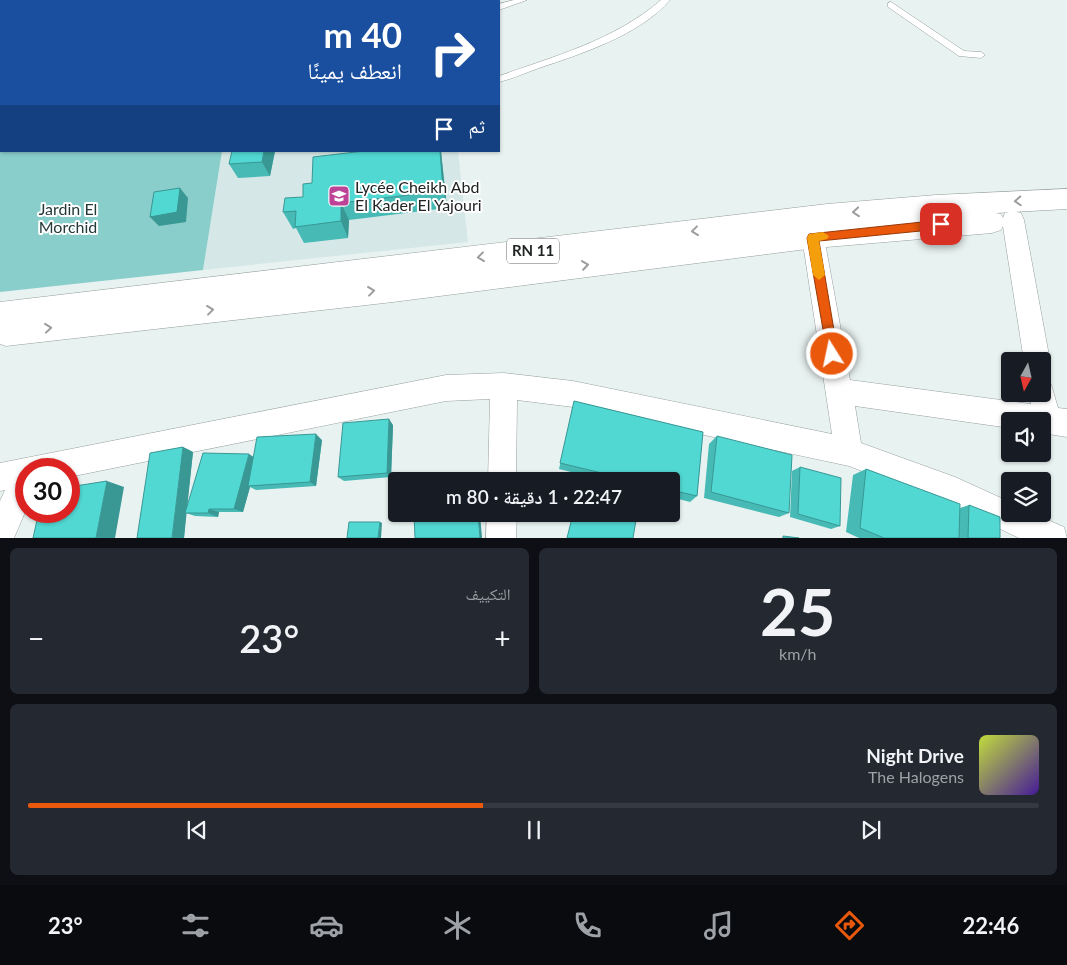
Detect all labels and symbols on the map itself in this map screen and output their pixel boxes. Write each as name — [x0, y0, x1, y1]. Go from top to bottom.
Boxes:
place label: Lycée Cheikh Abd El Kader El Yajouri — [355, 177, 482, 214]
school or university icon: Lycée Cheikh Abd El Kader El Yajouri — [327, 184, 351, 208]
one-way arrow — [1014, 196, 1022, 207]
park label: Jardin El Morchid — [39, 199, 97, 236]
pin — [920, 203, 962, 245]
one-way arrow — [852, 206, 860, 217]
one-way arrow — [691, 225, 699, 236]
road number: RN 11 — [507, 238, 559, 264]
one-way arrow — [477, 251, 485, 262]
one-way arrow — [580, 261, 589, 271]
one-way arrow — [368, 286, 376, 297]
one-way arrow — [206, 305, 214, 316]
one-way arrow — [45, 323, 53, 334]
position arrow — [805, 327, 857, 379]
north arrow — [1001, 352, 1051, 402]
speed limit sign: 30 — [15, 458, 80, 523]

